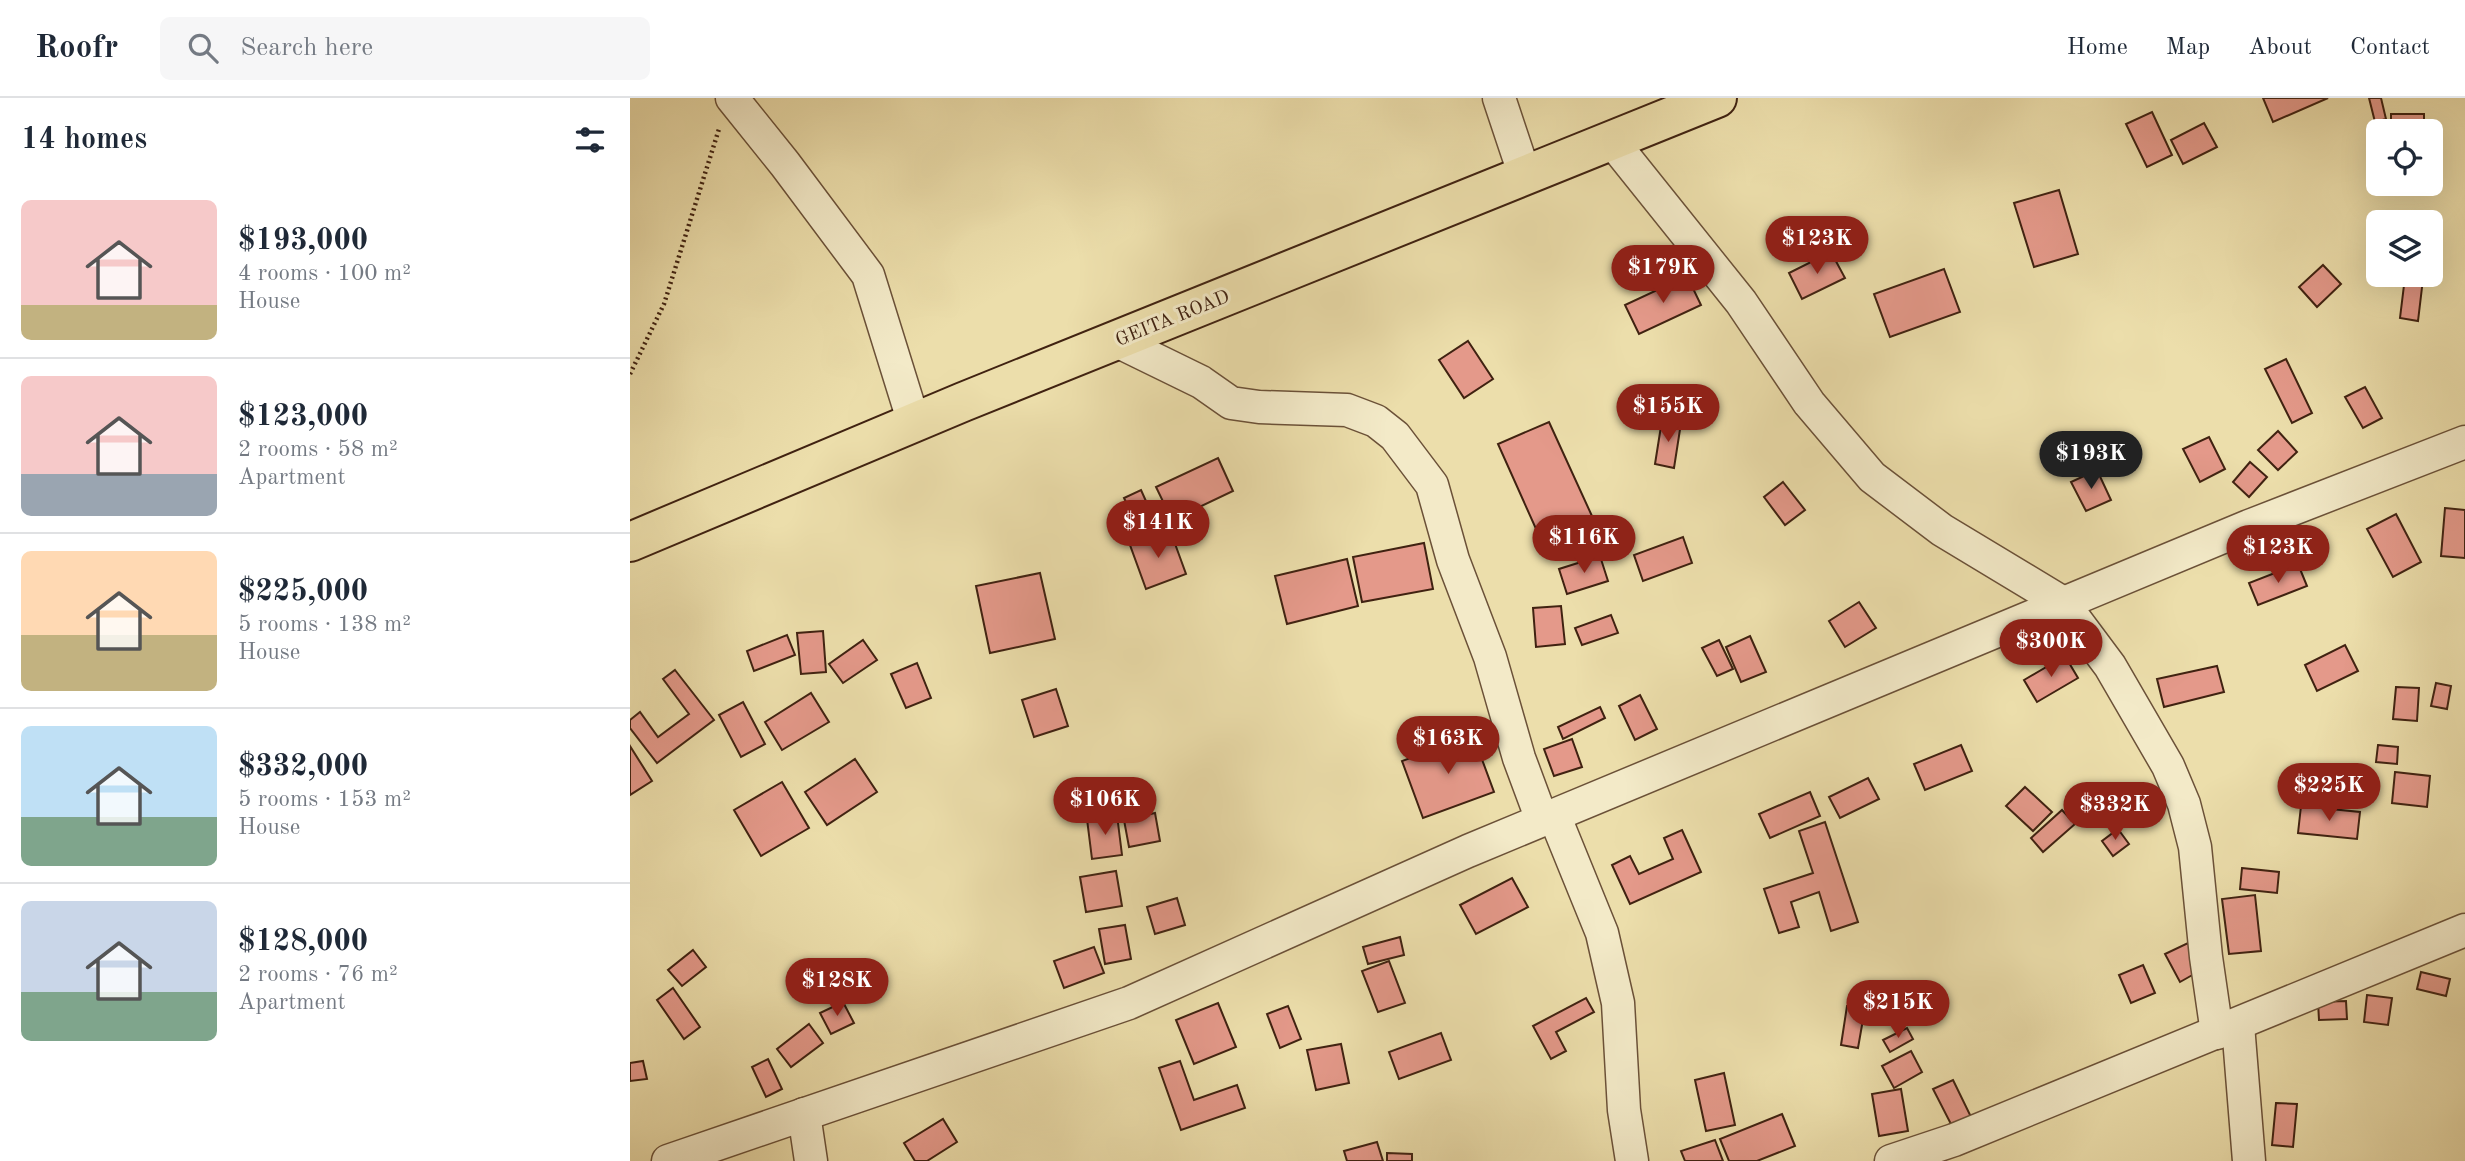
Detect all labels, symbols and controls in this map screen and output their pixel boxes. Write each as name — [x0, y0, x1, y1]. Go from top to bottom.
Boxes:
search box — [160, 17, 650, 80]
icon: search — [184, 29, 222, 67]
text: Roofr — [35, 32, 118, 65]
text: Search here — [240, 35, 373, 61]
text: Home — [2067, 36, 2128, 60]
text: Map — [2166, 36, 2210, 60]
text: About — [2248, 36, 2312, 60]
text: Contact — [2350, 36, 2430, 60]
map controls — [2366, 119, 2443, 287]
button: locate — [2366, 119, 2443, 196]
icon: filters — [571, 121, 609, 159]
text: 14 homes — [21, 125, 147, 155]
button: layers — [2366, 210, 2443, 287]
pin: $123K — [1768, 216, 1866, 276]
text: $193,000 — [238, 226, 368, 256]
text: $123K — [1781, 227, 1853, 250]
icon: home — [77, 228, 161, 312]
pin: $179K — [1614, 246, 1712, 305]
text: $179K — [1627, 256, 1699, 279]
text: 4 rooms · 100 m² — [238, 262, 411, 285]
street label: GEITA ROAD — [1113, 288, 1233, 351]
text: House — [238, 290, 300, 313]
pin: $155K — [1619, 384, 1717, 444]
text: $155K — [1632, 395, 1704, 418]
text: $123,000 — [238, 402, 368, 432]
icon: home — [77, 404, 161, 488]
pin: $193K — [2042, 432, 2140, 491]
text: 2 rooms · 58 m² — [238, 438, 398, 461]
text: $193K — [2055, 442, 2127, 465]
text: Apartment — [238, 466, 346, 489]
pin: $141K — [1109, 500, 1207, 560]
text: $141K — [1122, 511, 1194, 534]
pin: $116K — [1535, 516, 1633, 575]
text: $116K — [1548, 526, 1620, 549]
pin: $123K — [2229, 526, 2327, 585]
text: $123K — [2242, 536, 2314, 559]
text: $225,000 — [238, 577, 368, 607]
icon: home — [77, 579, 161, 663]
text: 5 rooms · 138 m² — [238, 613, 411, 636]
pin: $300K — [2002, 620, 2100, 679]
text: $300K — [2015, 630, 2087, 653]
text: House — [238, 641, 300, 664]
pin: $163K — [1399, 716, 1497, 776]
text: $163K — [1412, 727, 1484, 750]
text: $332,000 — [238, 752, 368, 782]
icon: home — [77, 754, 161, 838]
pin: $225K — [2280, 764, 2378, 823]
text: $225K — [2293, 774, 2365, 797]
pin: $106K — [1056, 778, 1154, 837]
pin: $332K — [2066, 782, 2164, 842]
text: 5 rooms · 153 m² — [238, 788, 411, 811]
text: $106K — [1069, 788, 1141, 811]
text: $332K — [2079, 793, 2151, 816]
text: House — [238, 816, 300, 839]
text: $128,000 — [238, 927, 368, 957]
icon: home — [77, 929, 161, 1013]
pin: $128K — [788, 958, 886, 1018]
text: 2 rooms · 76 m² — [238, 963, 398, 986]
text: $128K — [801, 969, 873, 992]
pin: $215K — [1849, 981, 1947, 1040]
text: Apartment — [238, 991, 346, 1014]
text: $215K — [1862, 991, 1934, 1014]

